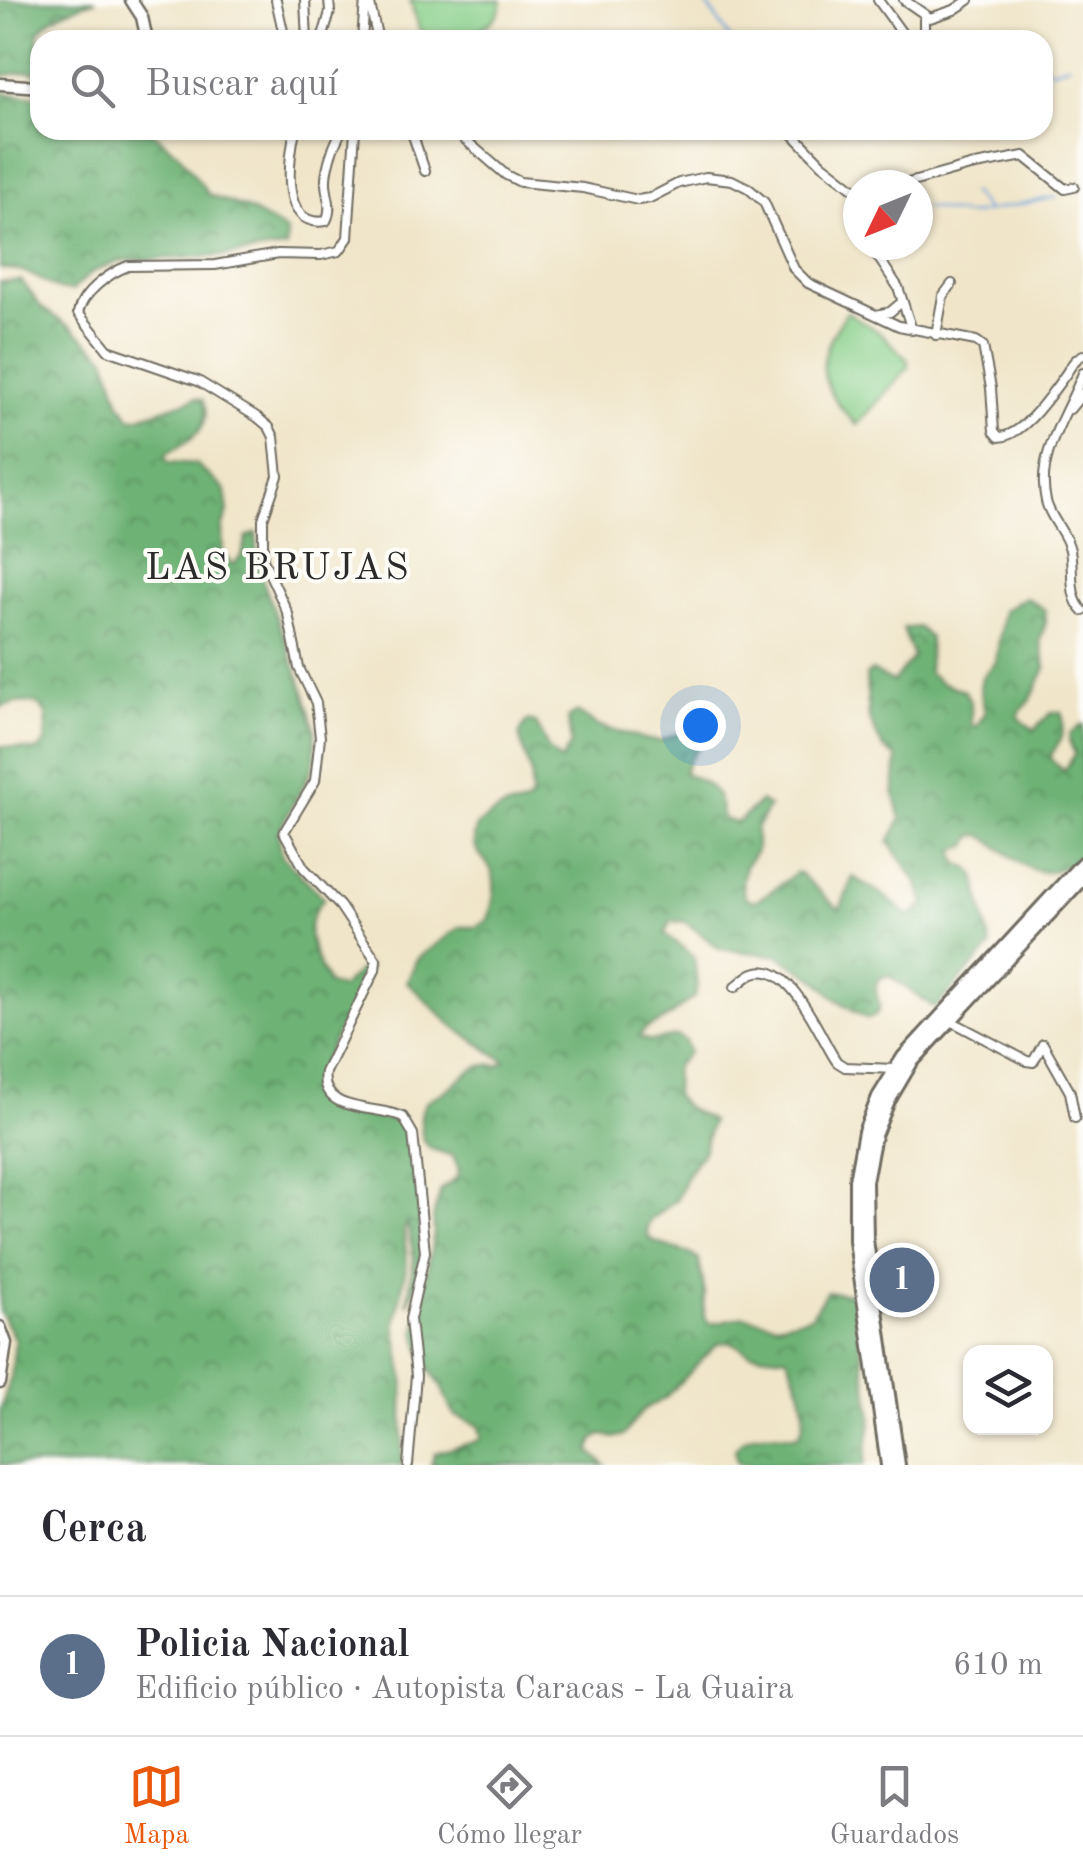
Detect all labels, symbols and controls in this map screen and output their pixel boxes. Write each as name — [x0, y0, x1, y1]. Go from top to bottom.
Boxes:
search box — [30, 30, 1053, 140]
icon: search — [65, 58, 120, 113]
text: Buscar aquí — [145, 66, 338, 104]
north arrow — [843, 170, 933, 260]
district label: LAS BRUJAS — [145, 550, 411, 588]
your location — [675, 700, 726, 751]
pin: 1 — [870, 1242, 934, 1318]
map controls — [963, 1345, 1053, 1435]
button: layers — [963, 1345, 1053, 1435]
text: Cerca — [40, 1509, 147, 1551]
text: Policia Nacional — [135, 1627, 409, 1665]
text: 1 — [63, 1650, 82, 1682]
text: 610 m — [953, 1650, 1043, 1682]
text: Edificio público · Autopista Caracas - La Guaira — [135, 1674, 794, 1706]
tab: Mapa — [124, 1759, 189, 1854]
tab: Cómo llegar — [437, 1759, 582, 1854]
tab: Guardados — [830, 1759, 959, 1854]

